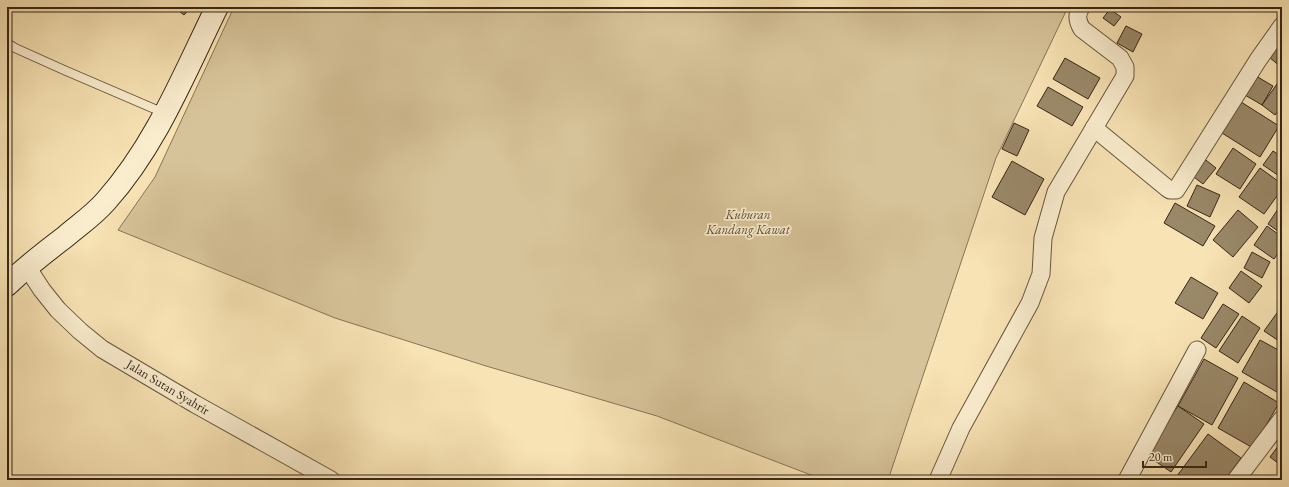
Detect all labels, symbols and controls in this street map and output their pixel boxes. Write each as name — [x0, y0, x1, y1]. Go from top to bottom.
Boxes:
park label: Kuburan Kandang Kawat — [705, 206, 791, 238]
street label: Jalan Sutan Syahrir — [122, 355, 213, 419]
scale bar — [1143, 443, 1206, 469]
text: 20 m — [1149, 449, 1173, 465]

